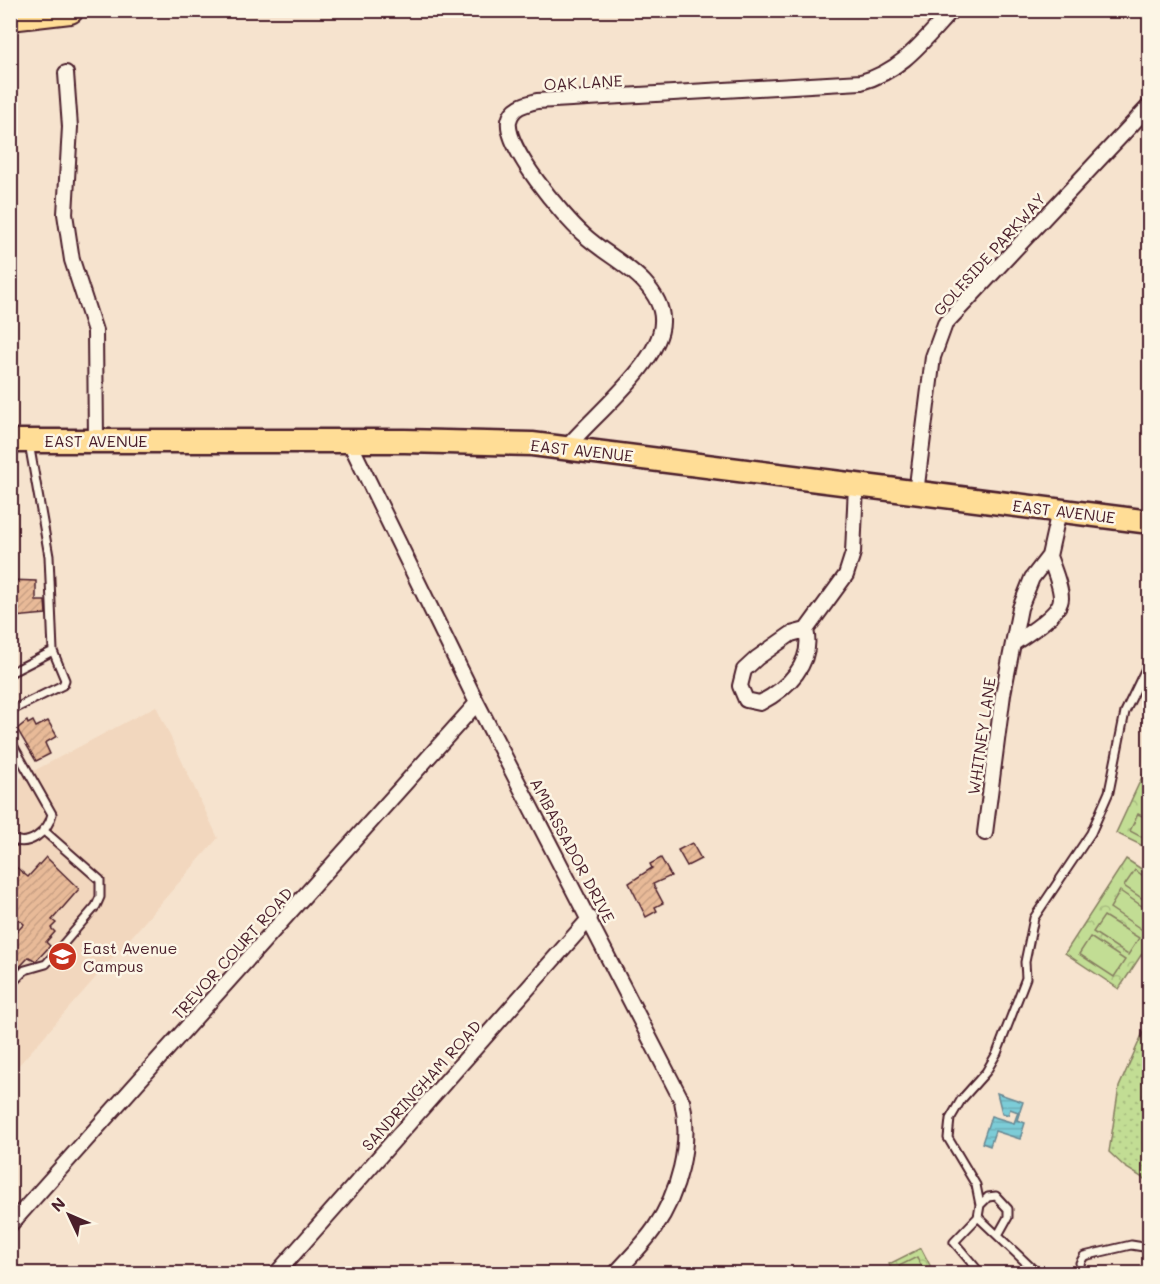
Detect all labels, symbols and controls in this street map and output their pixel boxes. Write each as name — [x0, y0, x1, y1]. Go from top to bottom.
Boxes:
street label: OAK LANE — [543, 69, 623, 95]
street label: GOLFSIDE PARKWAY — [928, 188, 1050, 320]
street label: EAST AVENUE — [44, 430, 148, 451]
street label: EAST AVENUE — [530, 434, 634, 466]
street label: EAST AVENUE — [1012, 494, 1116, 528]
street label: WHITNEY LANE — [962, 676, 1000, 796]
street label: AMBASSADOR DRIVE — [526, 774, 620, 926]
street label: TREVOR COURT ROAD — [167, 883, 297, 1023]
place label: East Avenue Campus — [83, 937, 177, 976]
school or university icon: East Avenue Campus — [46, 940, 78, 972]
street label: SANDRINGHAM ROAD — [357, 1015, 485, 1155]
north arrow — [39, 1185, 99, 1245]
text: N — [46, 1193, 70, 1216]

